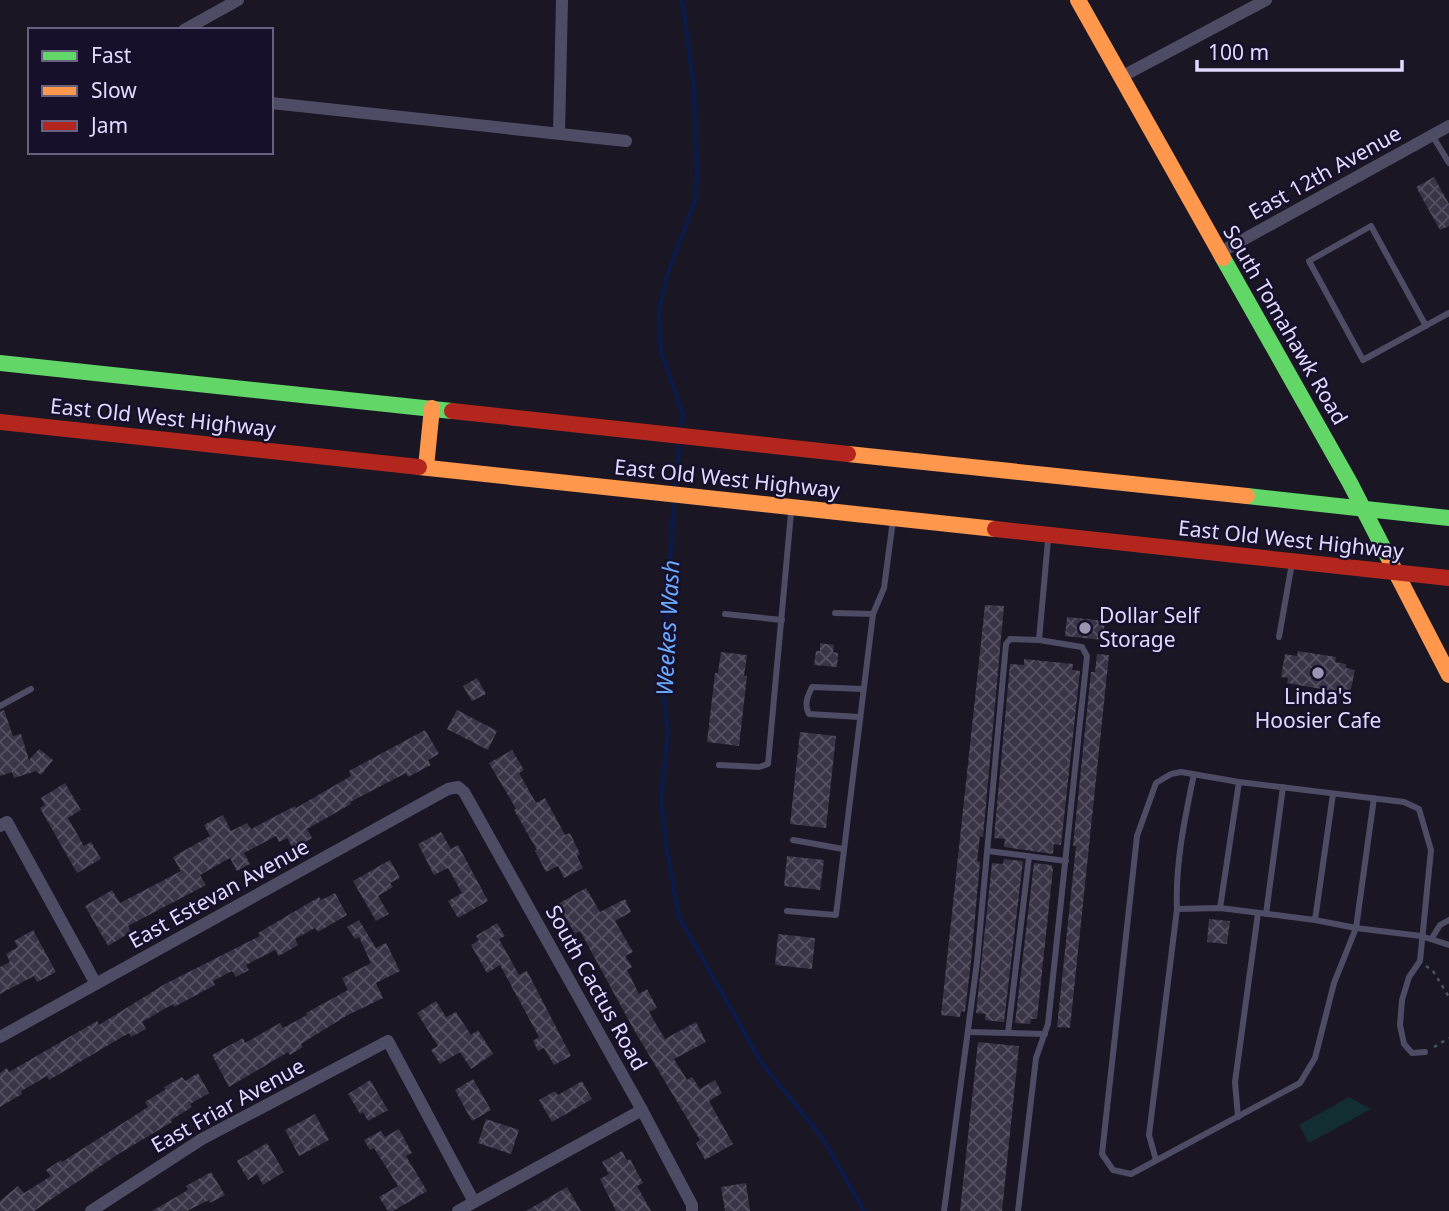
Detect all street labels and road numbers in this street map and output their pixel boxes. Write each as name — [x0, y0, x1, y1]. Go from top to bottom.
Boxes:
street label: East 12th Avenue — [1243, 119, 1406, 226]
street label: South Tomahawk Road — [1217, 220, 1354, 429]
street label: East Old West Highway — [49, 391, 278, 443]
street label: East Old West Highway — [613, 452, 842, 504]
street label: East Old West Highway — [1177, 513, 1406, 565]
street label: East Estevan Avenue — [123, 832, 314, 954]
street label: South Cactus Road — [540, 900, 654, 1075]
street label: East Friar Avenue — [146, 1051, 309, 1159]

